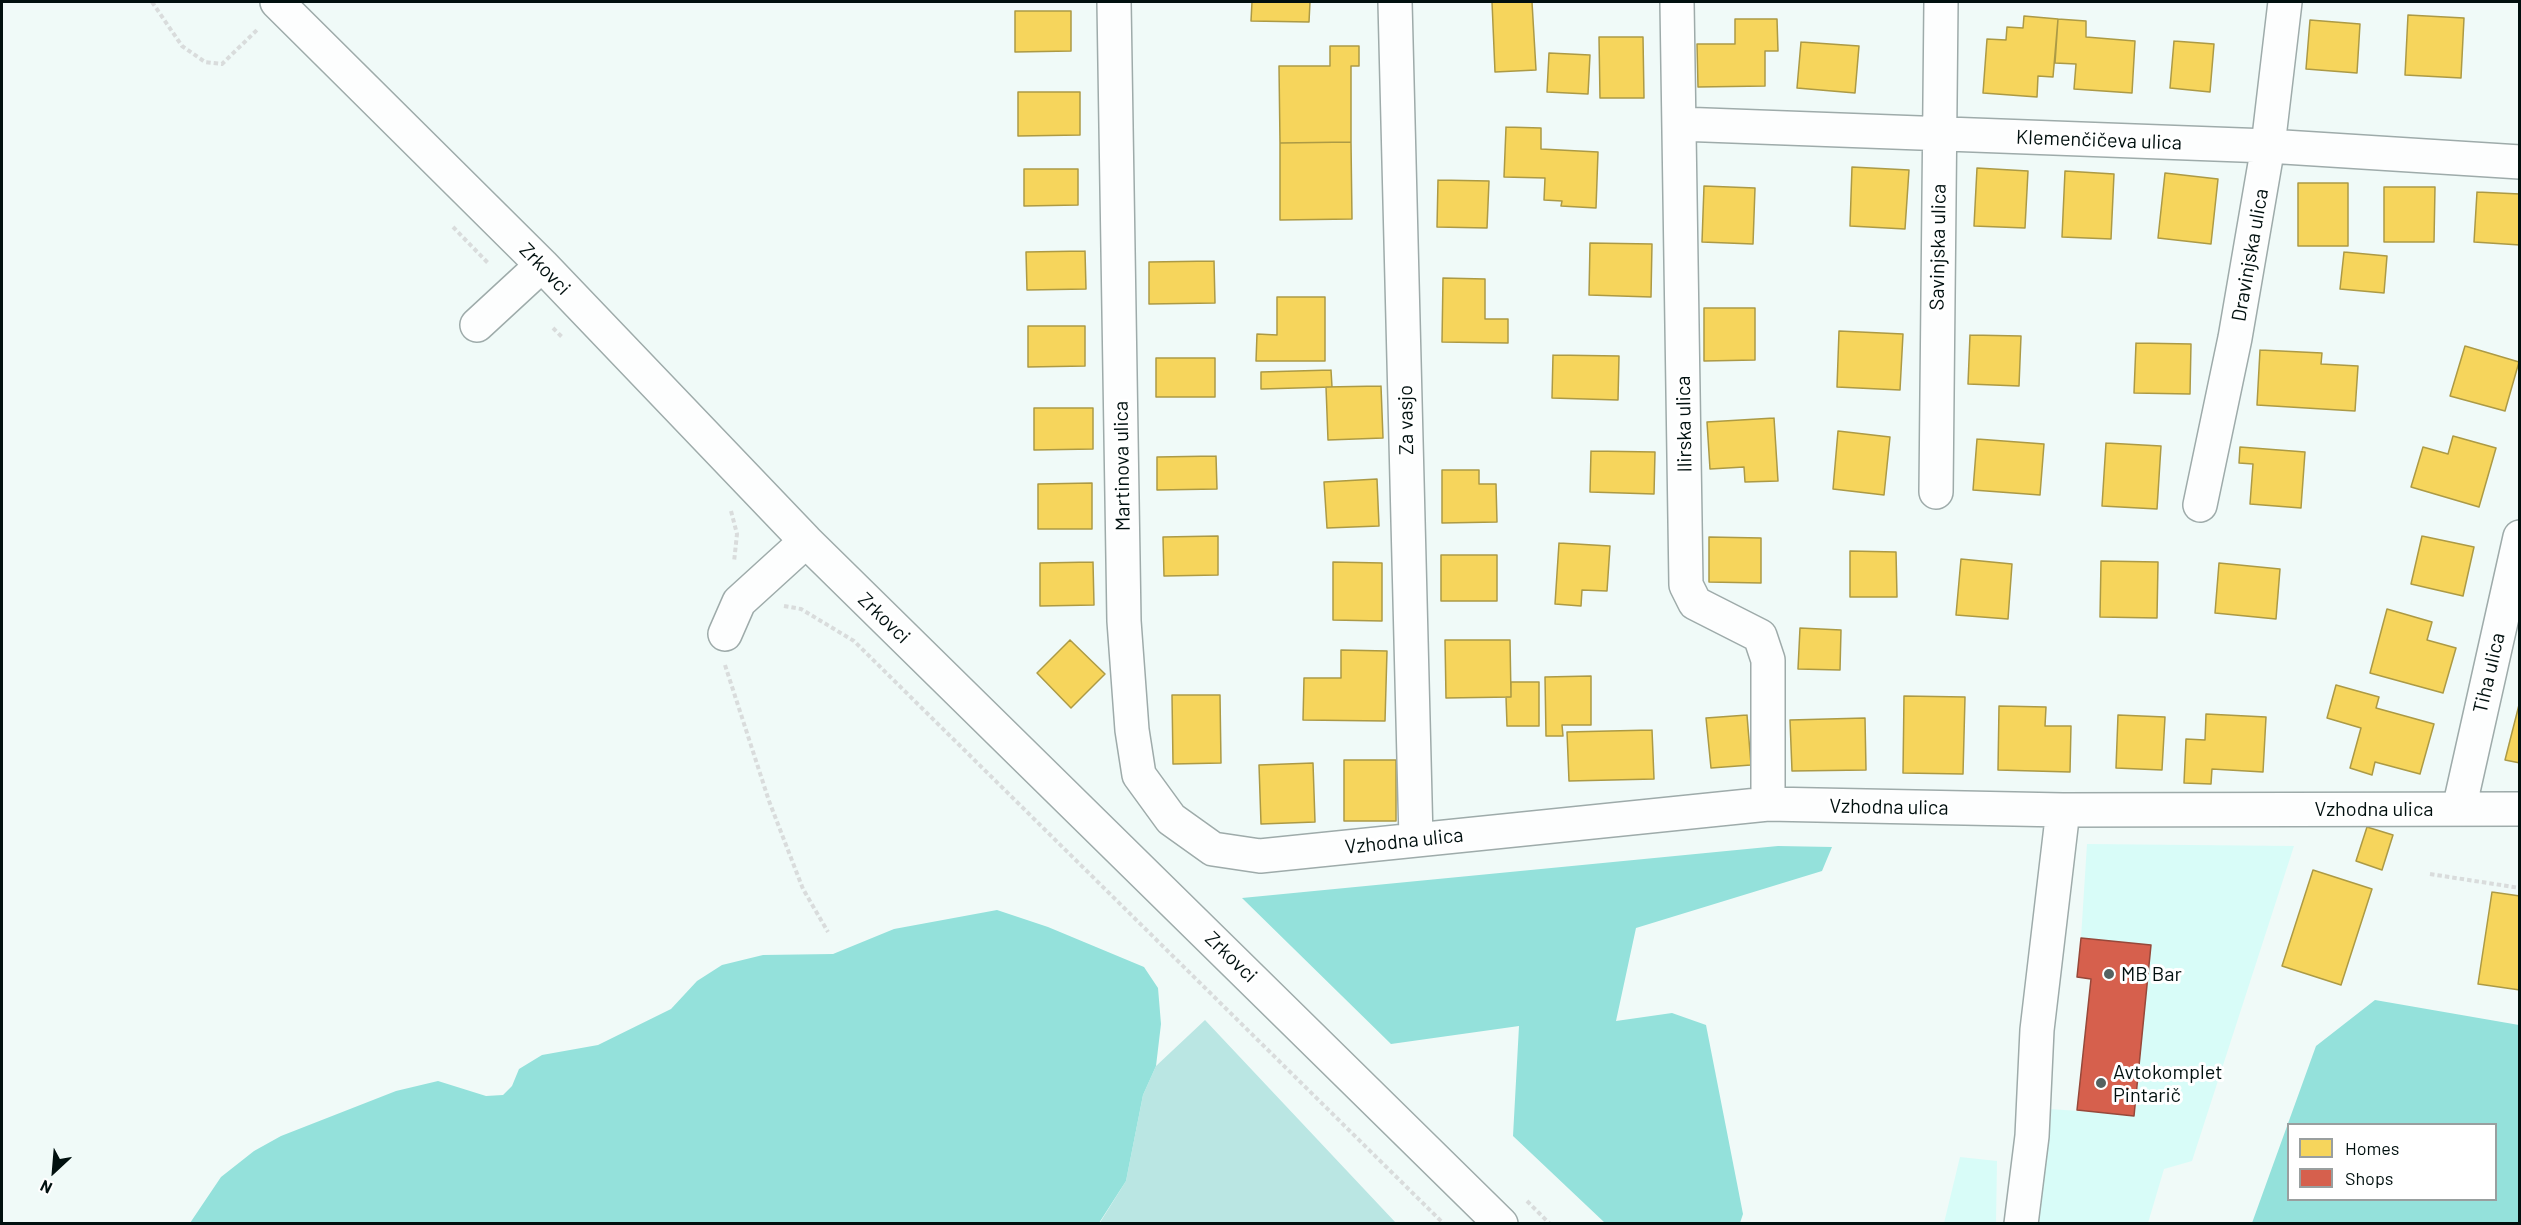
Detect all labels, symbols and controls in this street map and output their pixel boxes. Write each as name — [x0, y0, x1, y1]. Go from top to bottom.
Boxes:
street label: Klemenčičeva ulica — [2016, 125, 2182, 155]
street label: Savinjska ulica — [1925, 183, 1951, 311]
street label: Dravinjska ulica — [2226, 187, 2274, 323]
street label: Zrkovci — [514, 238, 576, 300]
street label: Ilirska ulica — [1671, 375, 1697, 473]
street label: Za vasjo — [1393, 385, 1419, 455]
street label: Martinova ulica — [1109, 401, 1135, 531]
street label: Zrkovci — [853, 587, 915, 649]
street label: Tiha ulica — [2468, 630, 2510, 716]
street label: Vzhodna ulica — [1829, 794, 1949, 820]
street label: Vzhodna ulica — [2314, 797, 2434, 821]
street label: Vzhodna ulica — [1343, 823, 1465, 859]
street label: Zrkovci — [1200, 926, 1262, 988]
place label: MB Bar — [2121, 962, 2182, 986]
marker: MB Bar — [2102, 967, 2116, 981]
place label: Avtokomplet Pintarič — [2113, 1060, 2222, 1107]
marker: Avtokomplet Pintarič — [2094, 1076, 2108, 1090]
legend — [2287, 1123, 2497, 1201]
text: Homes — [2345, 1137, 2399, 1159]
north arrow — [24, 1141, 84, 1201]
text: Shops — [2345, 1167, 2394, 1189]
text: N — [37, 1177, 55, 1199]

